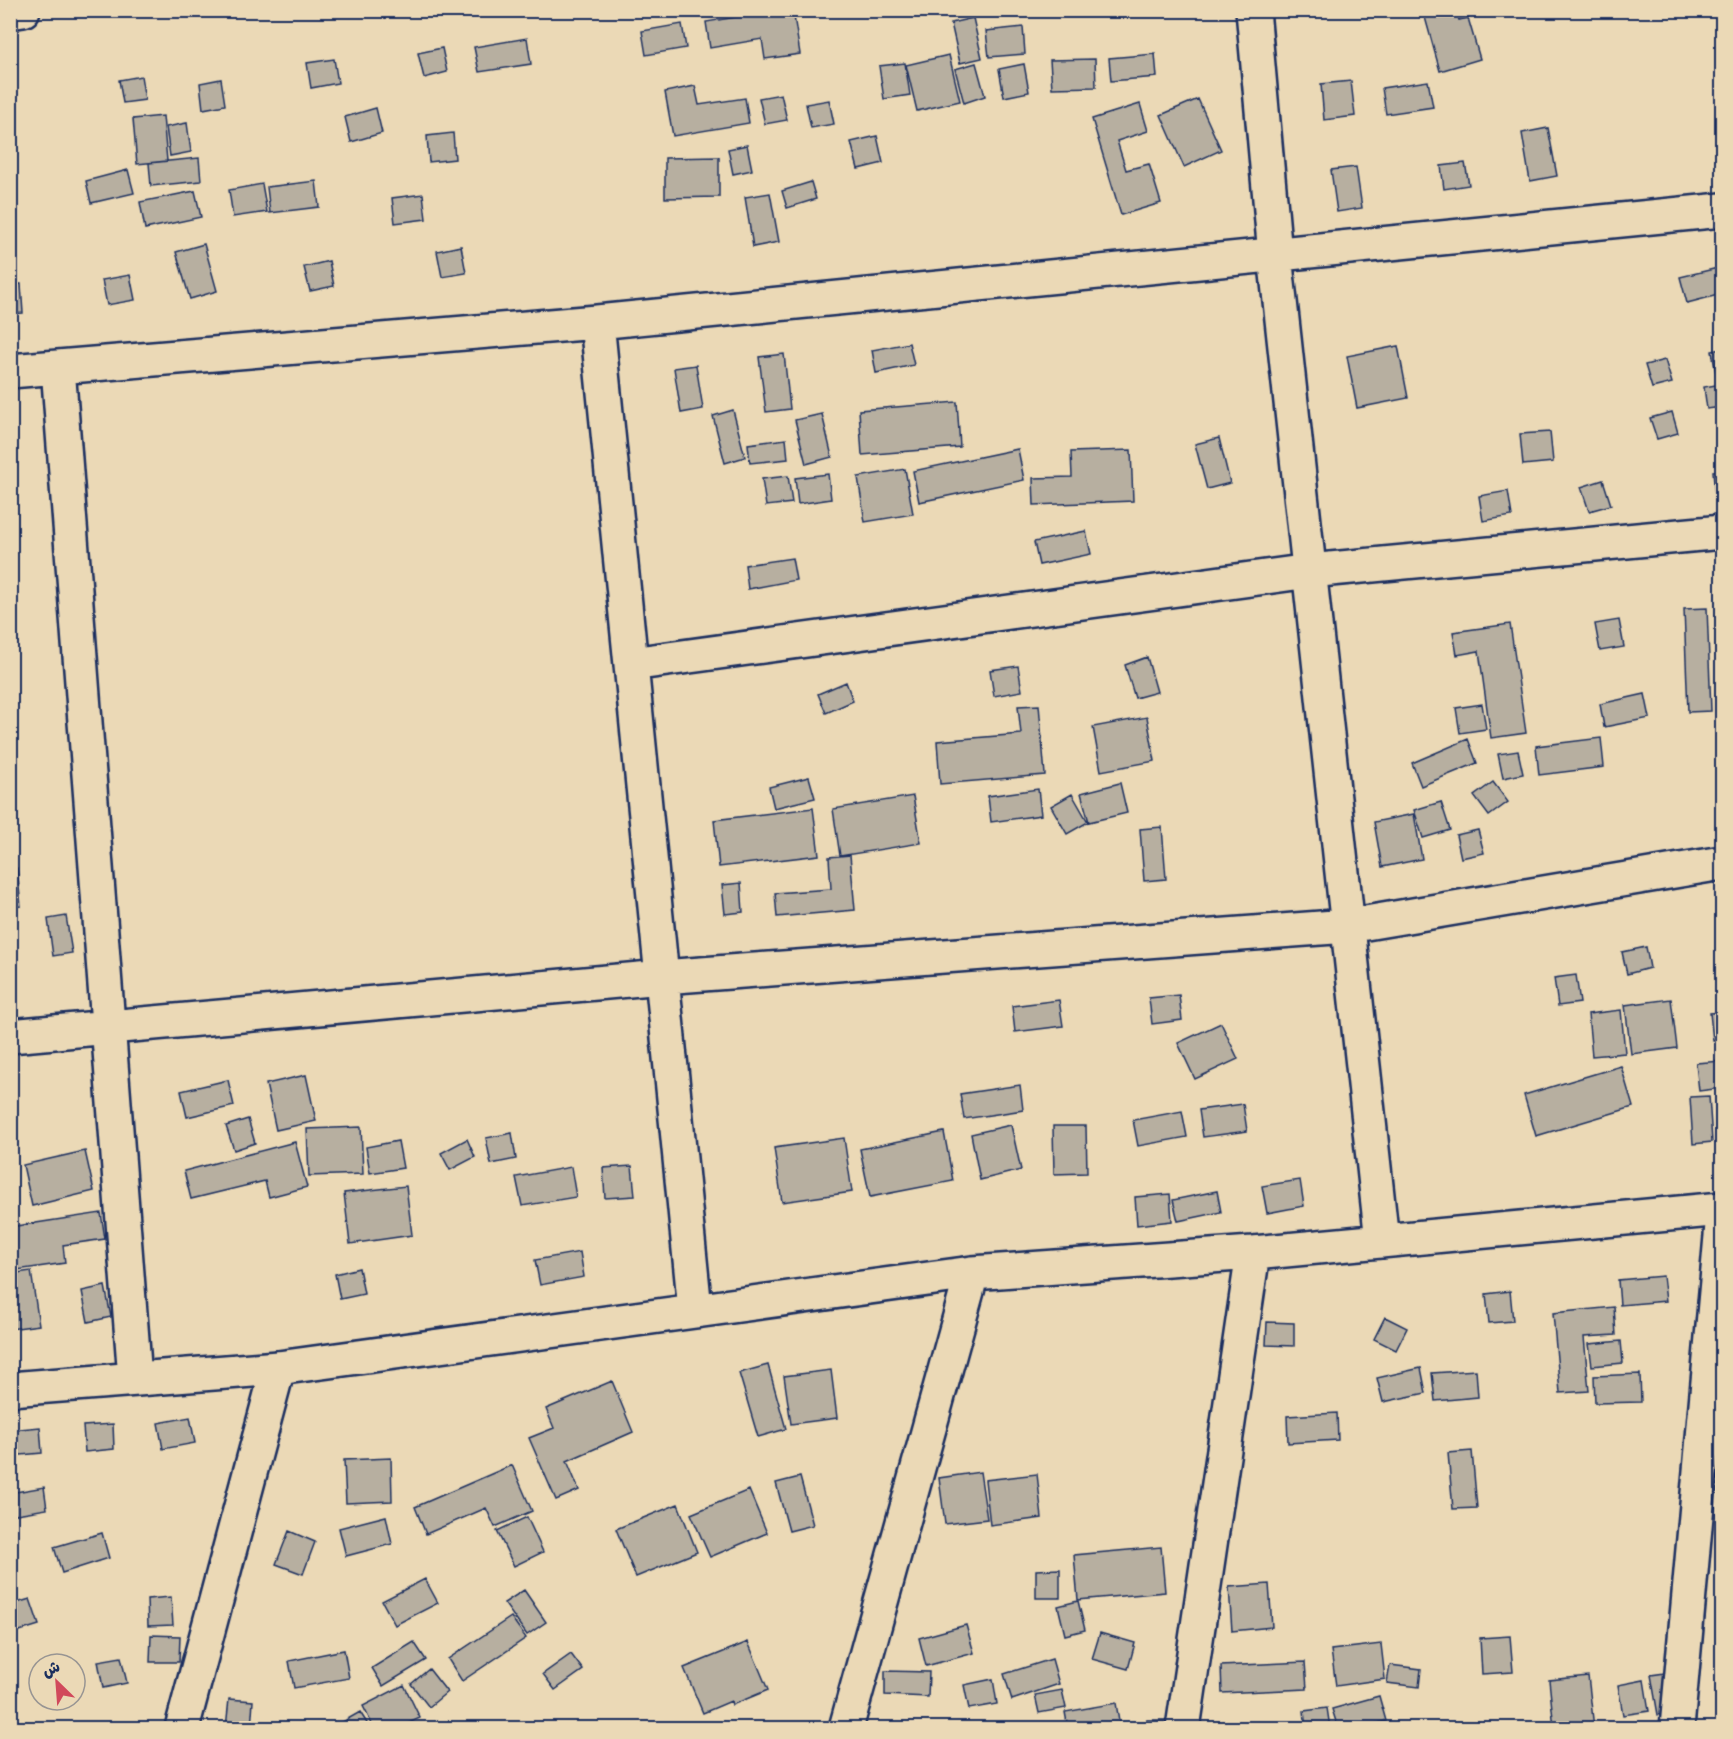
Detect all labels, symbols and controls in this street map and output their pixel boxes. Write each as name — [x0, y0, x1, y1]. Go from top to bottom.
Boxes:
north arrow — [27, 1652, 87, 1712]
text: ش — [38, 1655, 63, 1681]

